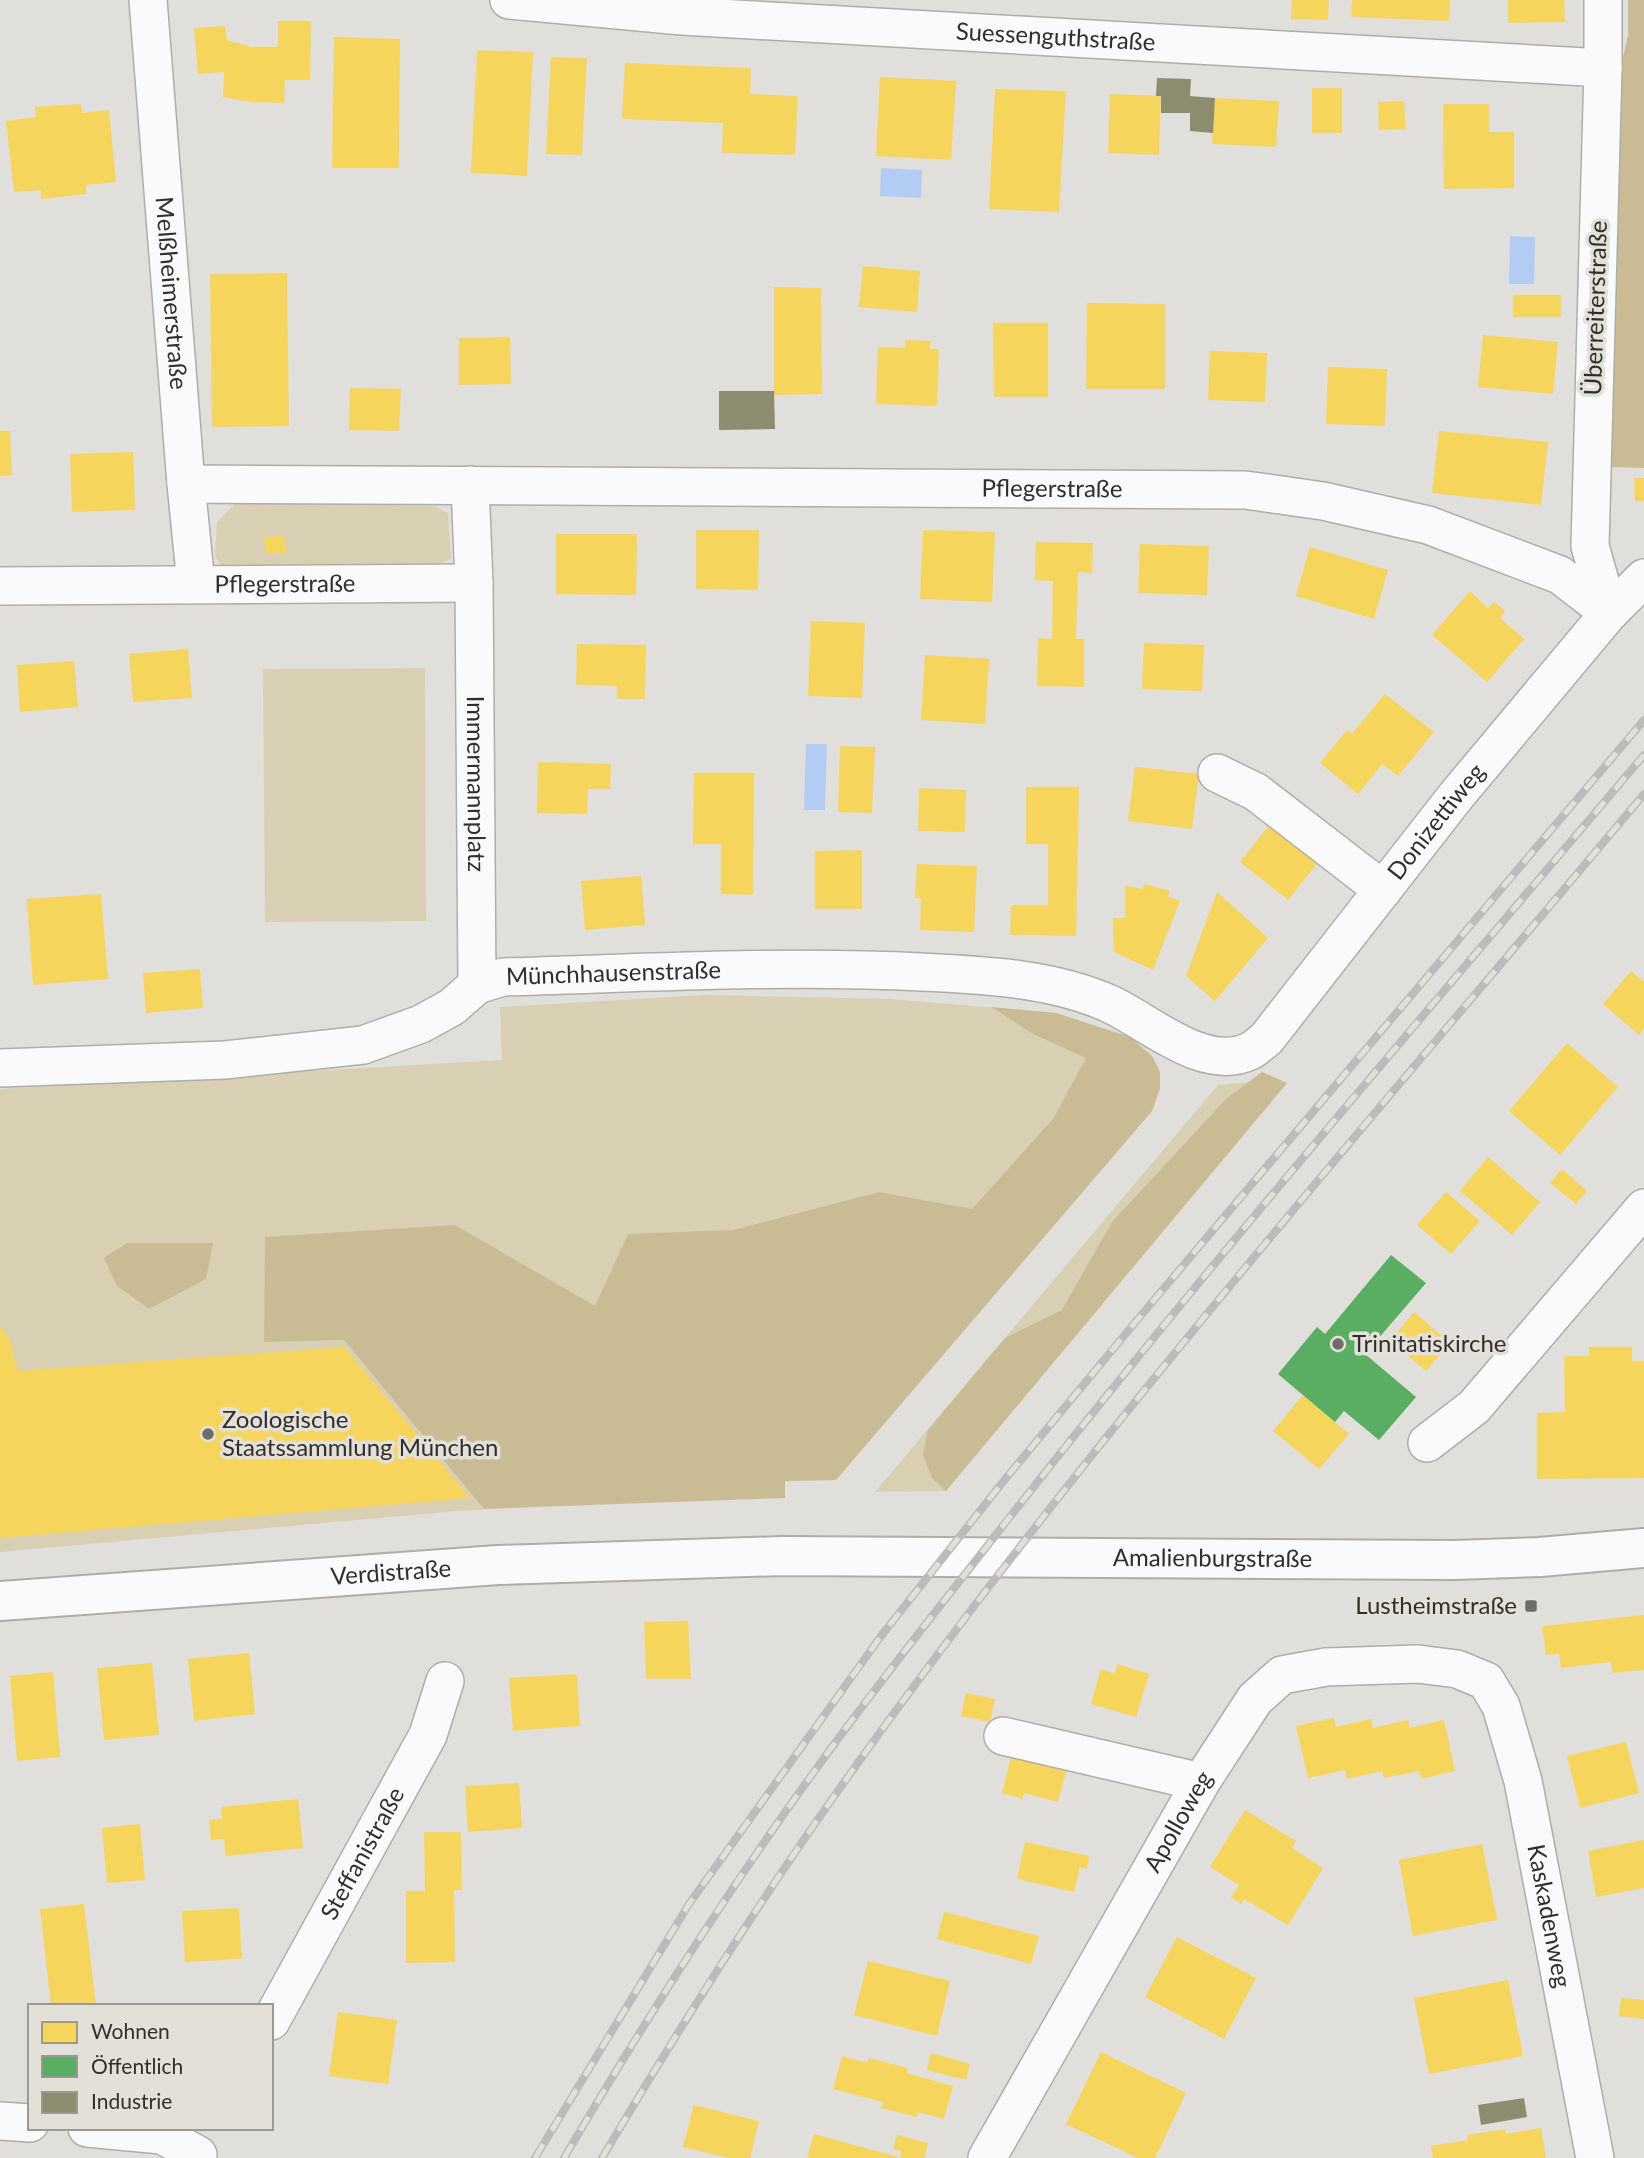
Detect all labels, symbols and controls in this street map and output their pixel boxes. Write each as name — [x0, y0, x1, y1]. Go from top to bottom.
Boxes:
street label: Suessenguthstraße — [955, 15, 1156, 56]
street label: Melßheimerstraße — [150, 196, 195, 390]
street label: Überreiterstraße — [1577, 220, 1612, 396]
street label: Pflegerstraße — [981, 473, 1123, 502]
street label: Pflegerstraße — [214, 568, 356, 598]
street label: Immermannplatz — [462, 696, 492, 872]
street label: Donizettiweg — [1380, 757, 1490, 885]
street label: Münchhausenstraße — [505, 954, 721, 990]
place label: Trinitatiskirche — [1352, 1328, 1506, 1357]
marker: Trinitatiskirche — [1330, 1336, 1346, 1352]
place label: Zoologische Staatssammlung München — [222, 1404, 498, 1461]
marker: Zoologische Staatssammlung München — [200, 1426, 216, 1442]
street label: Amalienburgstraße — [1113, 1542, 1312, 1572]
street label: Verdistraße — [330, 1552, 452, 1590]
place label: Lustheimstraße — [1355, 1590, 1517, 1619]
marker: Lustheimstraße — [1523, 1598, 1539, 1614]
street label: Apolloweg — [1137, 1765, 1218, 1877]
street label: Steffanistraße — [314, 1782, 410, 1924]
street label: Kaskadenweg — [1522, 1841, 1578, 1990]
legend — [28, 2004, 273, 2130]
text: Wohnen — [91, 2018, 170, 2043]
text: Öffentlich — [91, 2053, 183, 2078]
text: Industrie — [91, 2088, 172, 2113]

